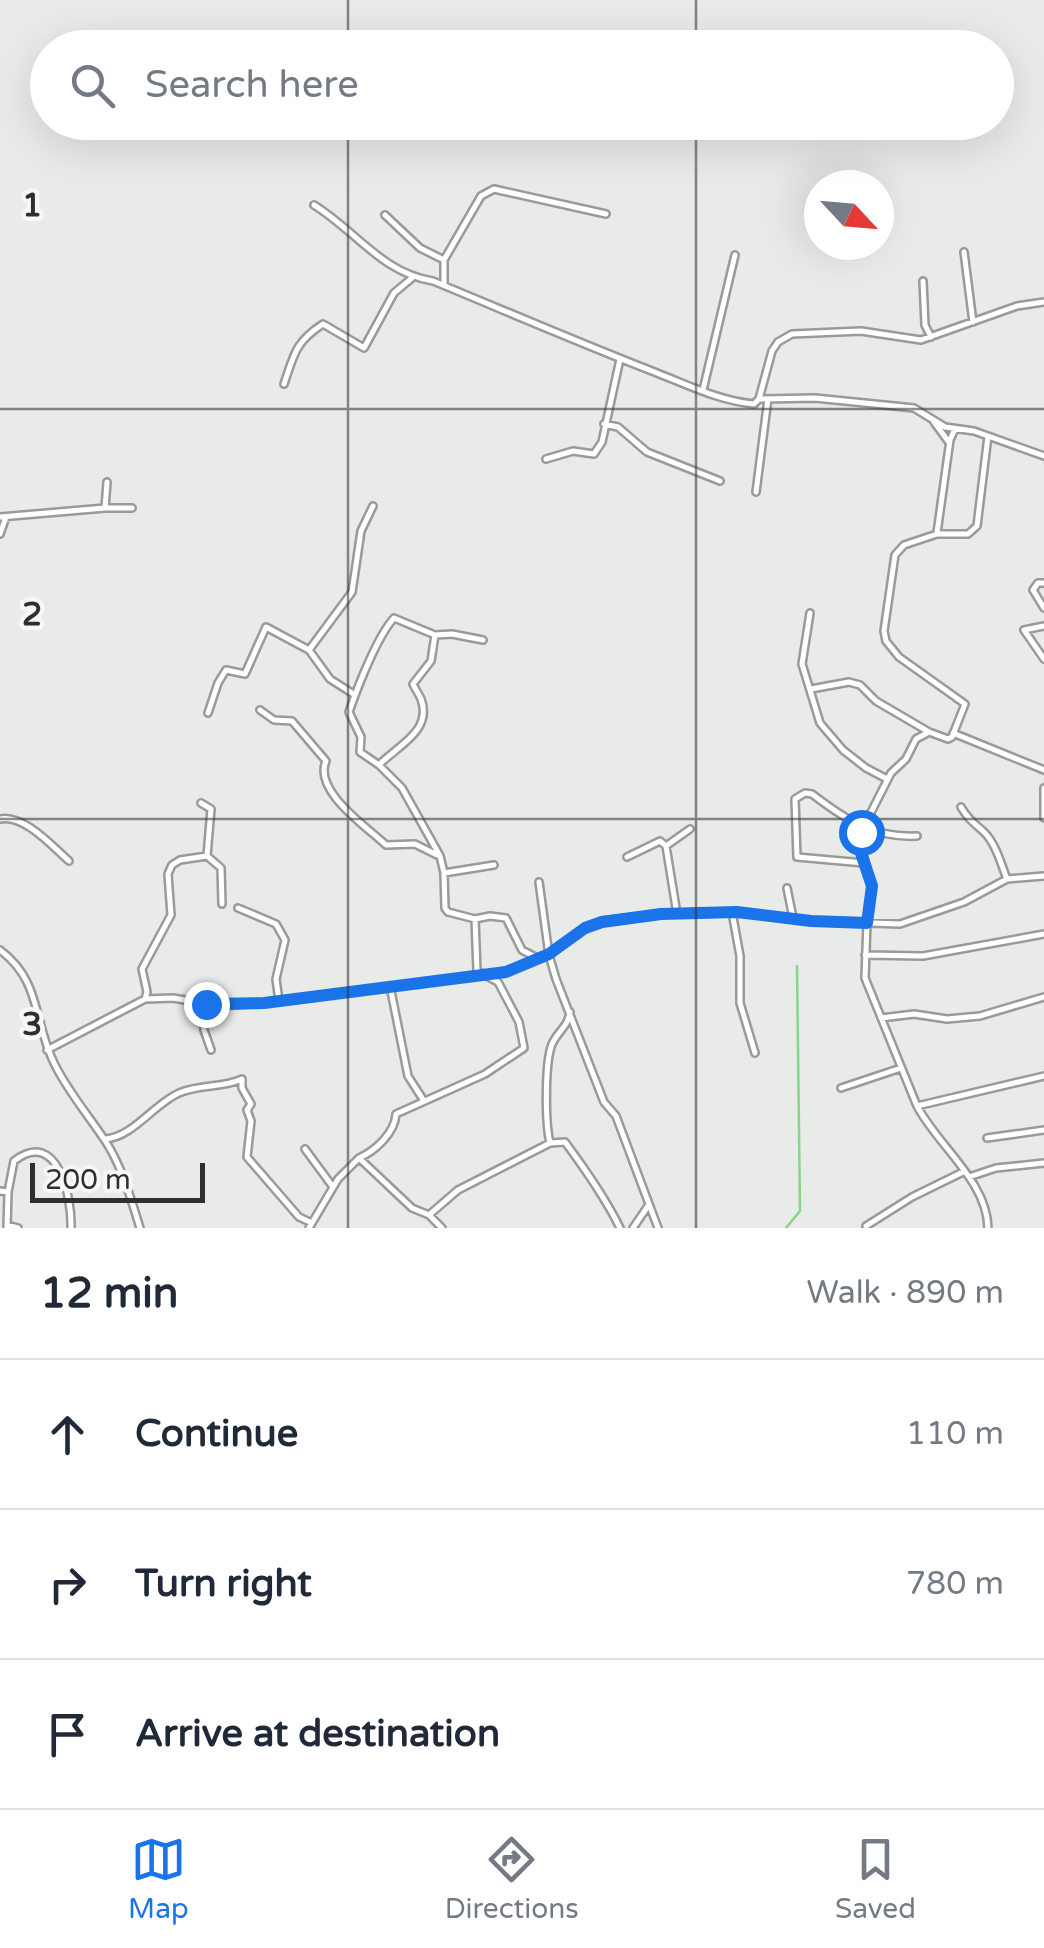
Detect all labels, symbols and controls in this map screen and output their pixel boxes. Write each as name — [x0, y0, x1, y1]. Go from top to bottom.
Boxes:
search box — [30, 30, 1014, 140]
icon: search — [65, 58, 120, 113]
text: Search here — [145, 62, 359, 108]
north arrow — [804, 170, 894, 260]
text: 1 — [22, 187, 42, 225]
text: 2 — [22, 596, 42, 634]
route start — [839, 810, 885, 856]
route end — [184, 982, 230, 1028]
text: 3 — [22, 1006, 42, 1044]
scale bar — [30, 1158, 205, 1202]
text: 200 m — [45, 1163, 131, 1197]
text: 12 min — [40, 1268, 178, 1319]
text: Walk · 890 m — [807, 1274, 1004, 1312]
icon: ahead — [40, 1407, 95, 1462]
text: Continue — [135, 1411, 298, 1457]
text: 110 m — [906, 1415, 1004, 1453]
icon: right — [40, 1557, 95, 1612]
text: Turn right — [135, 1561, 312, 1607]
text: 780 m — [906, 1565, 1004, 1603]
icon: arrive — [40, 1707, 95, 1762]
text: Arrive at destination — [135, 1711, 500, 1757]
tab: Map — [128, 1832, 189, 1926]
tab: Directions — [445, 1832, 579, 1926]
tab: Saved — [835, 1832, 916, 1926]

